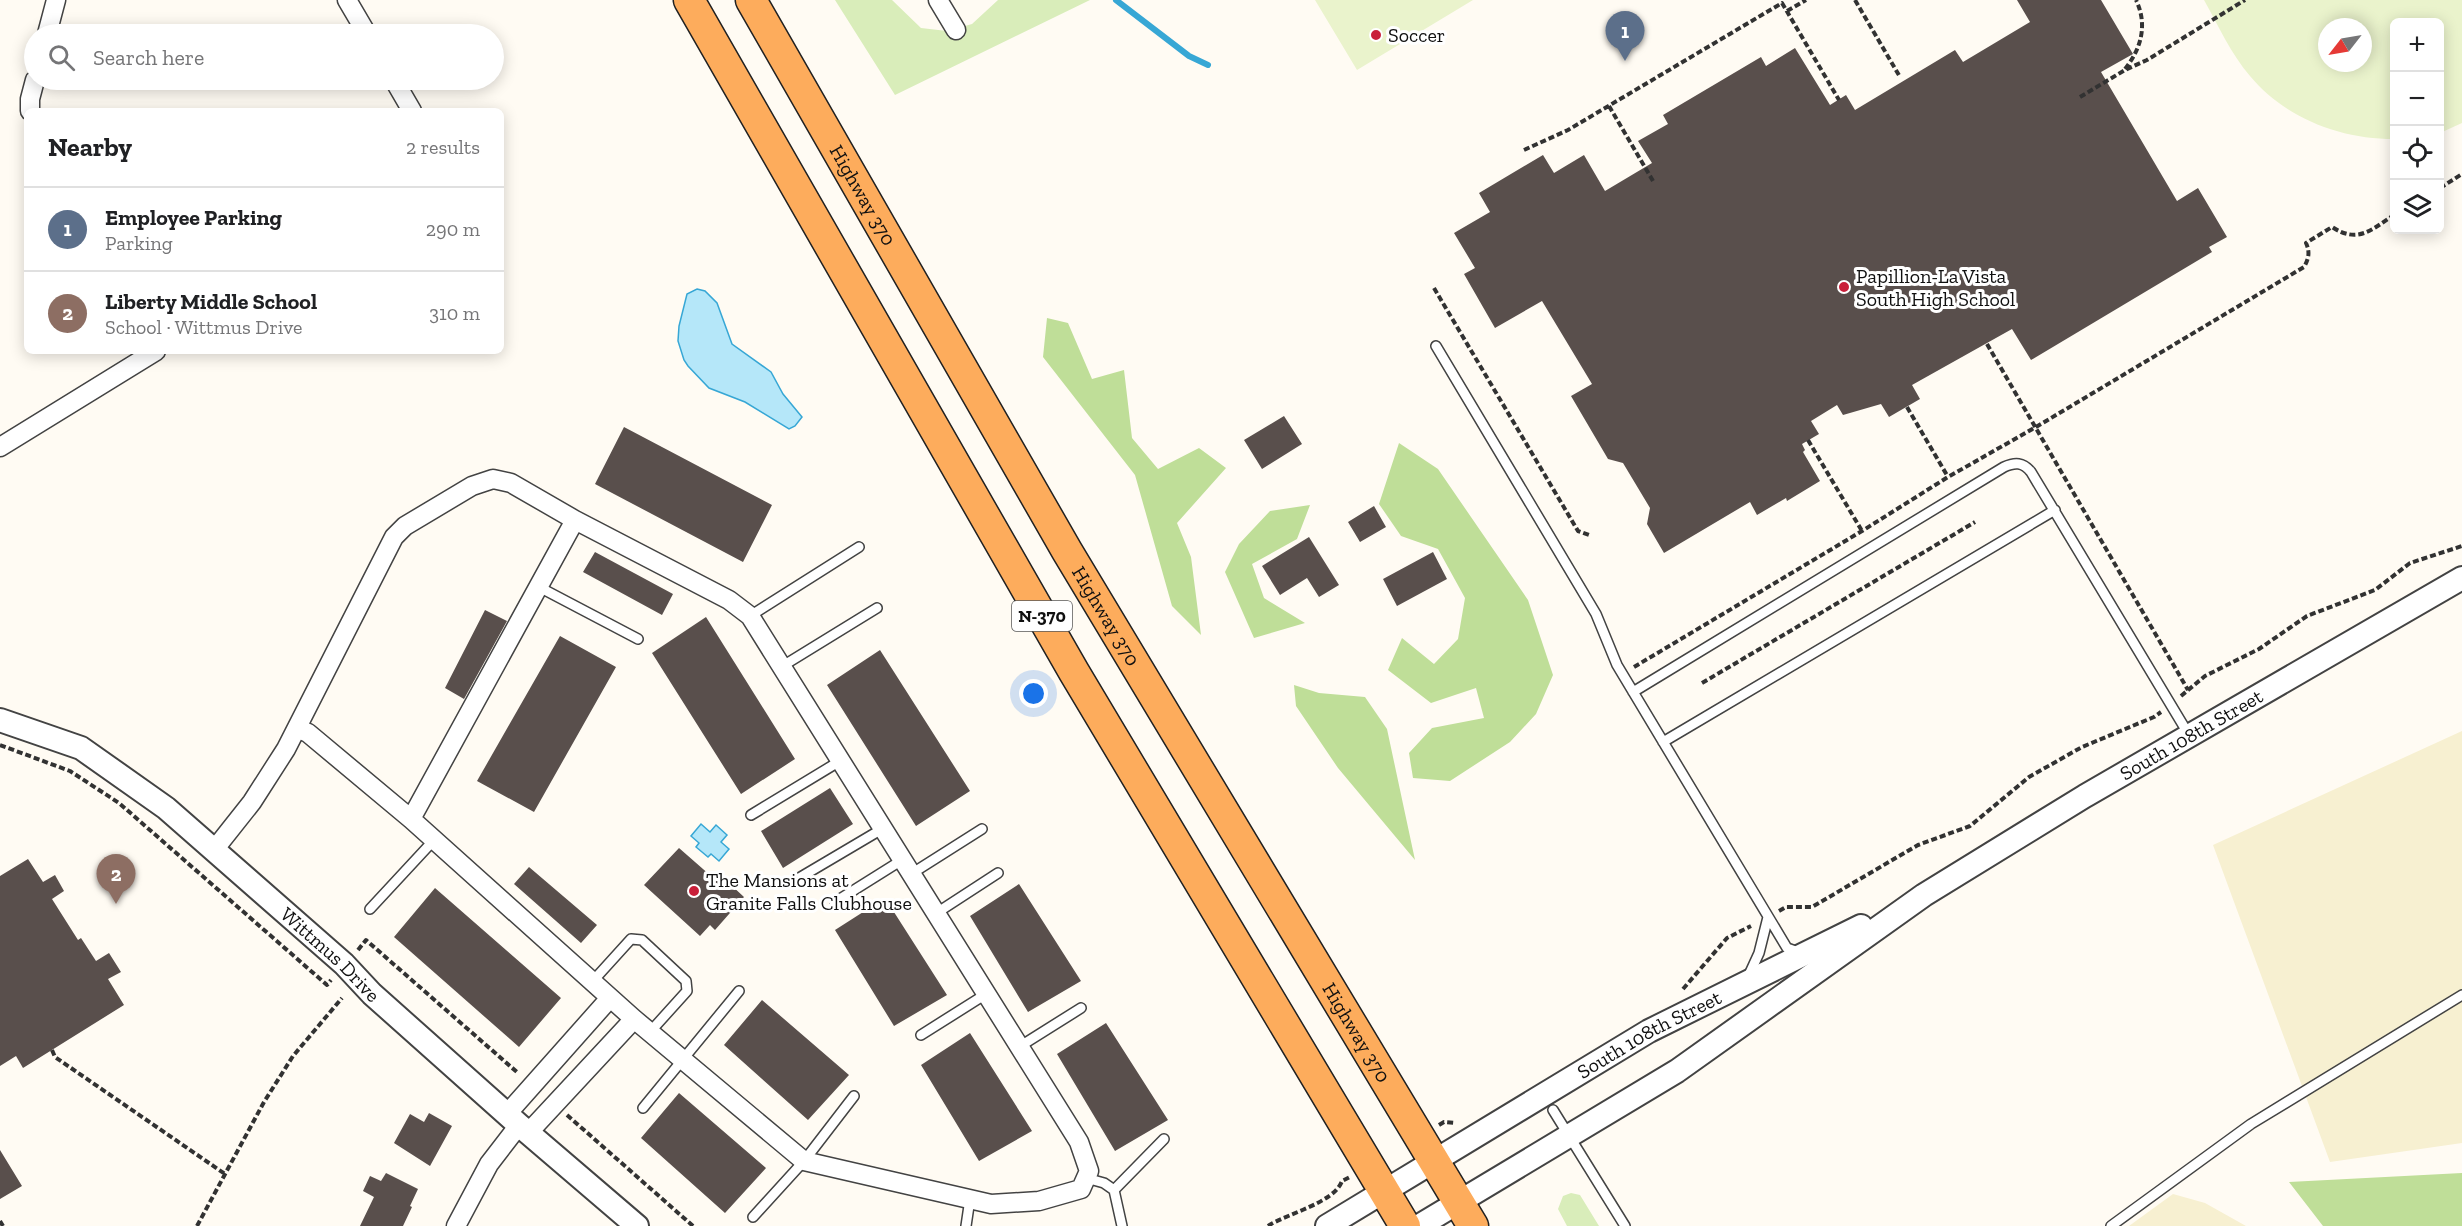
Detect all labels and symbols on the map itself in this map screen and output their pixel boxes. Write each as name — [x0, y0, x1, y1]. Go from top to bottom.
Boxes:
pin: 1 — [1606, 11, 1644, 61]
north arrow — [2318, 18, 2372, 72]
place label: Soccer — [1388, 23, 1445, 47]
marker: Soccer — [1369, 28, 1383, 42]
street label: Highway 370 — [825, 141, 901, 250]
place label: Papillion-La Vista South High School — [1856, 264, 2015, 311]
marker: Papillion-La Vista South High School — [1837, 280, 1851, 294]
street label: Highway 370 — [1067, 562, 1145, 670]
road number: N-370 — [1012, 601, 1072, 631]
your location — [1019, 679, 1048, 708]
street label: South 108th Street — [2116, 684, 2267, 785]
pin: 2 — [96, 854, 136, 904]
place label: The Mansions at Granite Falls Clubhouse — [706, 868, 912, 915]
marker: The Mansions at Granite Falls Clubhouse — [687, 884, 701, 898]
street label: Wittmus Drive — [276, 902, 385, 1007]
street label: Highway 370 — [1317, 978, 1396, 1087]
street label: South 108th Street — [1573, 985, 1726, 1084]

